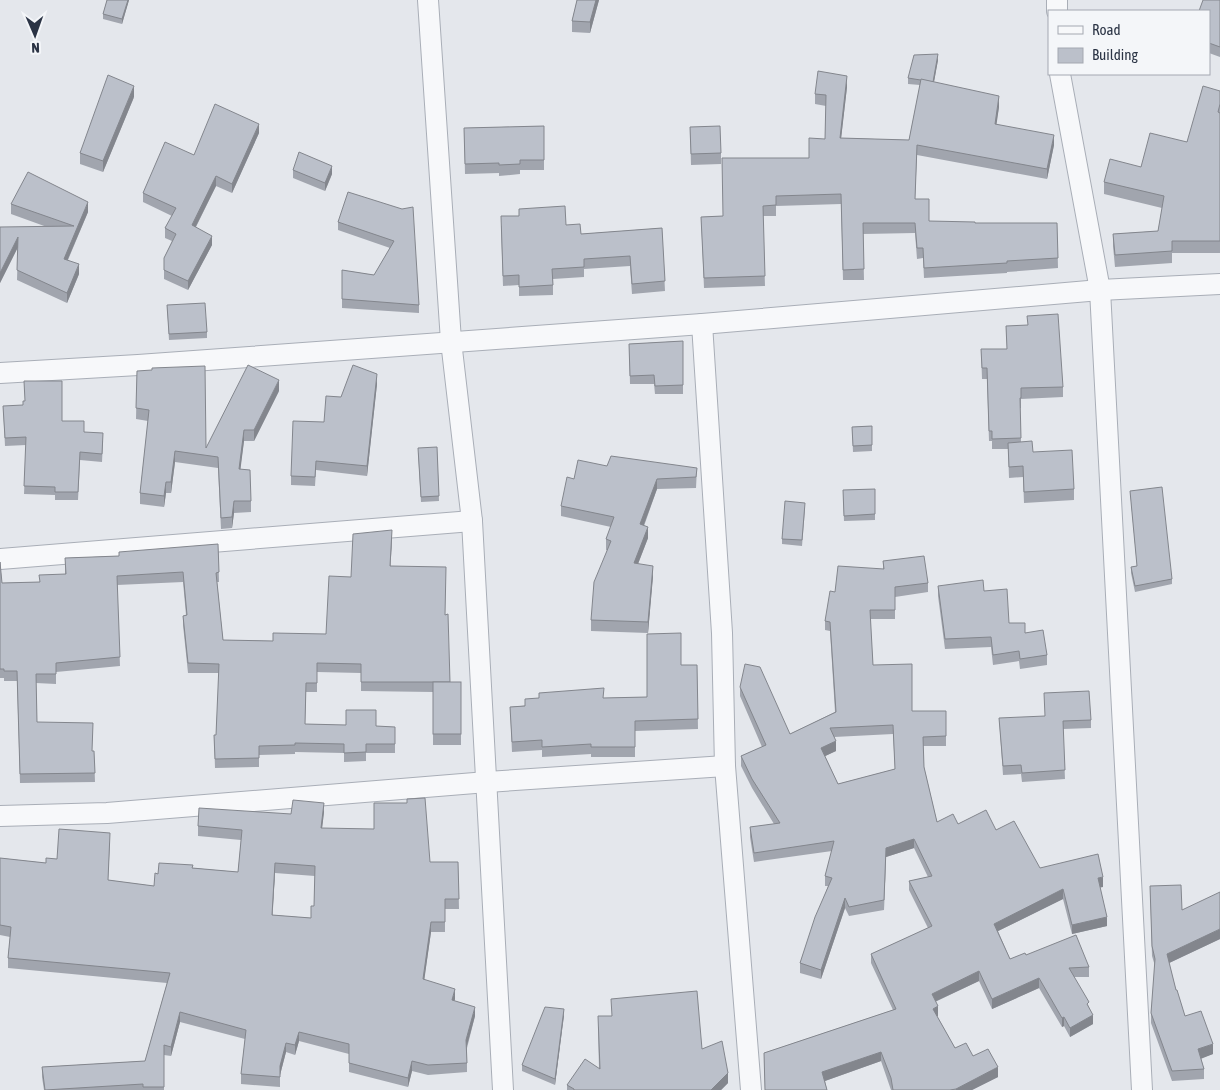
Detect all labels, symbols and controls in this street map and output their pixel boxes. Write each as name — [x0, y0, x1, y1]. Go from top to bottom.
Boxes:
north arrow — [10, 10, 60, 60]
legend — [1048, 10, 1210, 75]
text: Road — [1092, 21, 1121, 38]
text: N — [31, 40, 40, 56]
text: Building — [1092, 46, 1138, 63]

